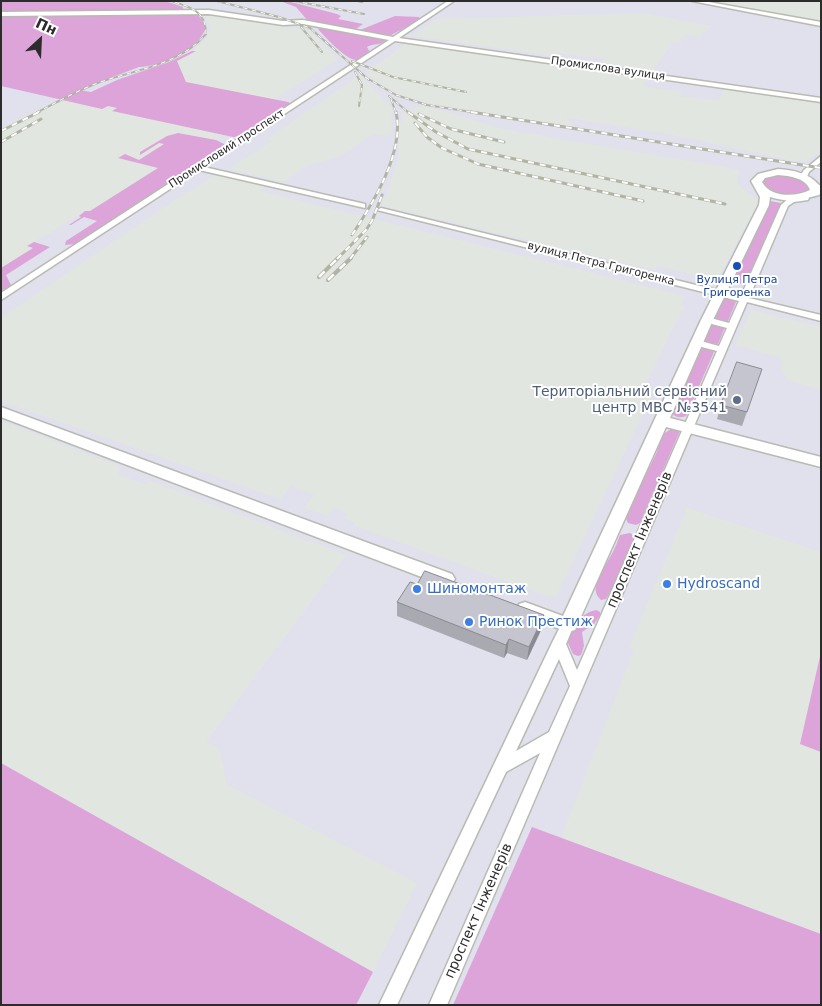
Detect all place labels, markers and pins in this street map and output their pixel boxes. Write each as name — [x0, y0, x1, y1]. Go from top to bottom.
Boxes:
marker: Вулиця Петра Григоренка — [731, 260, 743, 272]
place label: Вулиця Петра Григоренка — [696, 273, 778, 299]
place label: Територіальний сервісний центр МВС №3541 — [532, 384, 727, 417]
marker: Територіальний сервісний центр МВС №3541 — [731, 394, 743, 406]
place label: Hydroscand — [677, 576, 760, 592]
marker: Hydroscand — [661, 578, 673, 590]
place label: Шиномонтаж — [427, 581, 526, 597]
marker: Шиномонтаж — [411, 583, 423, 595]
place label: Ринок Престиж — [479, 614, 593, 630]
marker: Ринок Престиж — [463, 616, 475, 628]

